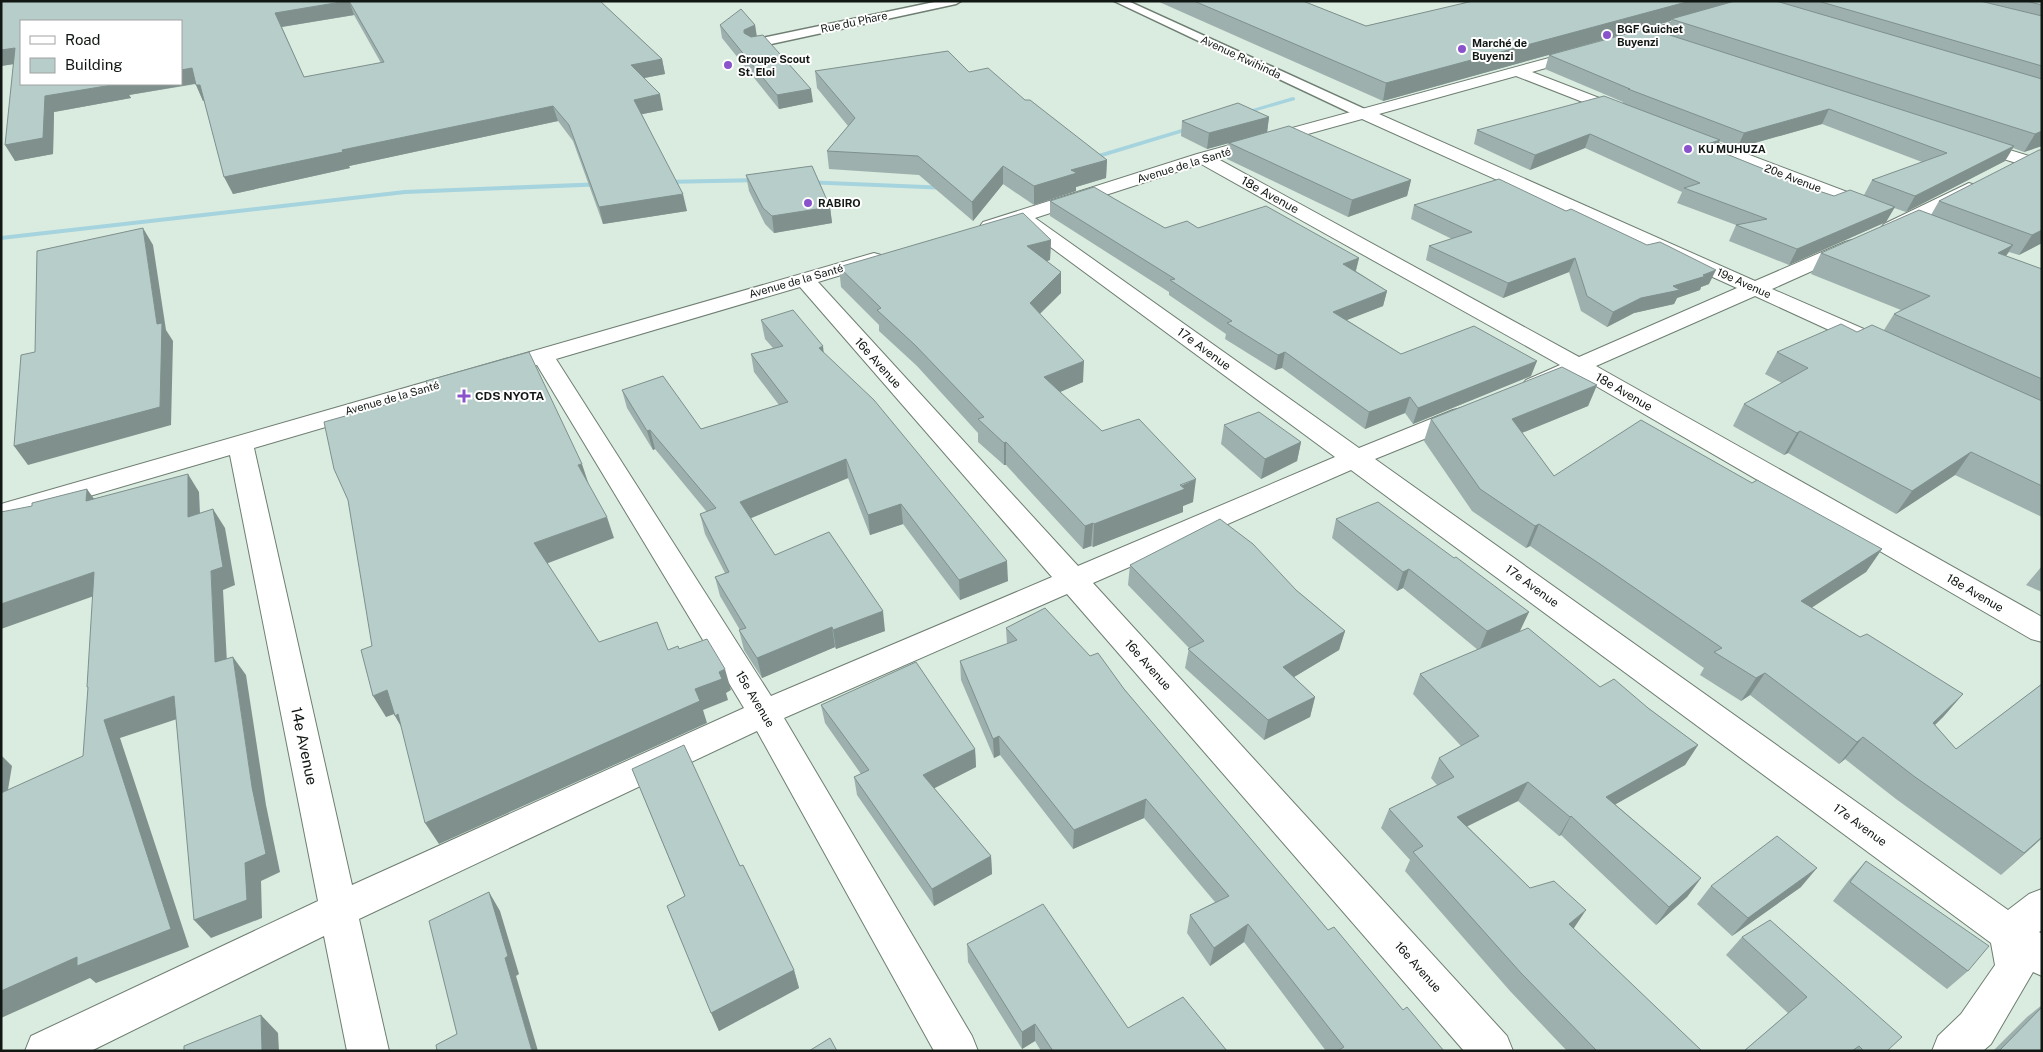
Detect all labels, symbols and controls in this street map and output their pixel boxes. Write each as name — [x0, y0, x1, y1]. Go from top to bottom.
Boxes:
street label: Rue du Phare — [820, 9, 888, 35]
legend — [20, 20, 182, 85]
place label: BGF Guichet Buyenzi — [1617, 23, 1684, 48]
marker: BGF Guichet Buyenzi — [1601, 29, 1613, 41]
text: Road — [65, 31, 101, 48]
street label: Avenue Rwihinda — [1199, 33, 1283, 81]
place label: Marché de Buyenzi — [1472, 37, 1527, 62]
marker: Marché de Buyenzi — [1456, 43, 1468, 55]
place label: Groupe Scout St. Eloi — [738, 53, 811, 78]
text: Building — [65, 56, 123, 73]
marker: Groupe Scout St. Eloi — [722, 59, 734, 71]
marker: KU MUHUZA — [1682, 143, 1694, 155]
place label: KU MUHUZA — [1698, 143, 1766, 155]
street label: Avenue de la Santé — [1136, 145, 1232, 185]
street label: 20e Avenue — [1763, 162, 1823, 194]
street label: 18e Avenue — [1239, 173, 1301, 217]
marker: RABIRO — [802, 197, 814, 209]
place label: RABIRO — [818, 197, 861, 209]
street label: Avenue de la Santé — [747, 262, 845, 300]
street label: 19e Avenue — [1715, 266, 1773, 300]
street label: 17e Avenue — [1174, 325, 1234, 373]
street label: 16e Avenue — [852, 335, 904, 391]
street label: 18e Avenue — [1593, 370, 1655, 414]
street label: Avenue de la Santé — [343, 379, 441, 417]
marker: CDS NYOTA — [457, 389, 471, 403]
place label: CDS NYOTA — [475, 389, 545, 403]
street label: 17e Avenue — [1502, 562, 1562, 610]
street label: 18e Avenue — [1944, 571, 2006, 615]
street label: 16e Avenue — [1122, 637, 1174, 693]
street label: 15e Avenue — [733, 668, 777, 730]
street label: 14e Avenue — [288, 705, 321, 786]
street label: 17e Avenue — [1830, 801, 1890, 849]
street label: 16e Avenue — [1392, 939, 1444, 995]

